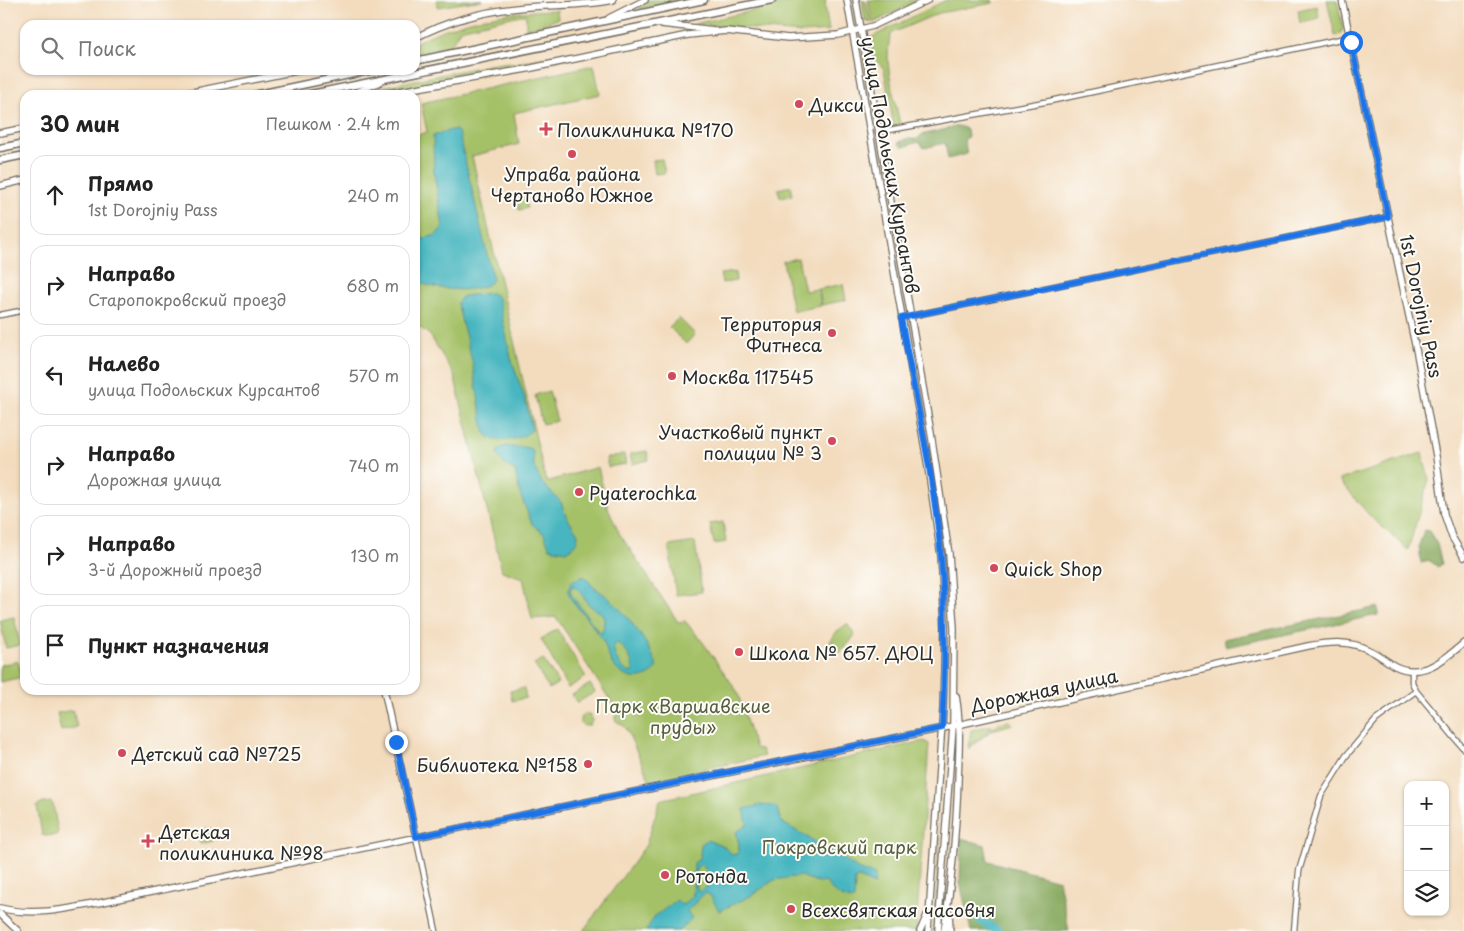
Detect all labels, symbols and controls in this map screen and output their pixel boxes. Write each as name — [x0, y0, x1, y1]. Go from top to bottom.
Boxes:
search box — [20, 20, 420, 75]
route start — [1340, 31, 1363, 54]
icon: search — [38, 34, 66, 62]
text: Поиск — [78, 34, 136, 62]
street label: улица Подольских Курсантов — [855, 34, 927, 296]
place label: Дикси — [808, 91, 864, 118]
marker: Дикси — [793, 98, 805, 110]
text: 30 мин — [40, 107, 120, 139]
text: Пешком · 2.4 km — [266, 111, 400, 135]
place label: Поликлиника №170 — [557, 116, 734, 143]
marker: Поликлиника №170 — [539, 122, 553, 136]
marker: Управа района Чертаново Южное — [566, 148, 578, 160]
place label: Управа района Чертаново Южное — [490, 160, 654, 208]
text: Прямо — [88, 169, 153, 197]
icon: ahead — [41, 181, 69, 209]
text: 240 m — [347, 183, 399, 207]
text: 1st Dorojniy Pass — [88, 197, 218, 221]
street label: 1st Dorojniy Pass — [1394, 232, 1450, 380]
text: Направо — [88, 259, 175, 287]
icon: right — [41, 271, 69, 299]
text: 680 m — [346, 273, 399, 297]
text: Старопокровский проезд — [88, 287, 286, 311]
place label: Территория Фитнеса — [720, 310, 823, 358]
marker: Территория Фитнеса — [826, 327, 838, 339]
text: Налево — [88, 349, 160, 377]
icon: left — [41, 361, 69, 389]
text: 570 m — [348, 363, 399, 387]
place label: Москва 117545 — [682, 363, 814, 390]
marker: Москва 117545 — [666, 370, 678, 382]
text: улица Подольских Курсантов — [88, 377, 320, 401]
place label: Участковый пункт полиции № 3 — [659, 418, 822, 466]
marker: Участковый пункт полиции № 3 — [826, 435, 838, 447]
text: Направо — [88, 439, 175, 467]
icon: right — [41, 451, 69, 479]
text: 740 m — [349, 453, 399, 477]
text: Дорожная улица — [88, 467, 221, 491]
place label: Pyaterochka — [589, 479, 697, 506]
marker: Pyaterochka — [573, 486, 585, 498]
text: Направо — [88, 529, 175, 557]
icon: right — [41, 541, 69, 569]
text: 130 m — [351, 543, 399, 567]
place label: Quick Shop — [1004, 555, 1102, 582]
text: 3-й Дорожный проезд — [88, 557, 262, 581]
marker: Quick Shop — [988, 562, 1000, 574]
icon: arrive — [41, 631, 69, 659]
text: Пункт назначения — [88, 631, 269, 659]
place label: Школа № 657. ДЮЦ — [749, 639, 933, 666]
marker: Школа № 657. ДЮЦ — [733, 646, 745, 658]
street label: Дорожная улица — [967, 661, 1121, 719]
park label: Парк «Варшавские пруды» — [595, 692, 771, 740]
route end — [385, 731, 408, 754]
place label: Детский сад №725 — [131, 740, 301, 767]
marker: Детский сад №725 — [116, 747, 128, 759]
place label: Библиотека №158 — [417, 751, 578, 778]
marker: Библиотека №158 — [582, 758, 594, 770]
map controls — [1404, 781, 1449, 916]
button: + — [1404, 781, 1449, 826]
place label: Детская поликлиника №98 — [158, 818, 324, 866]
button: − — [1404, 826, 1449, 871]
park label: Покровский парк — [762, 833, 917, 860]
marker: Детская поликлиника №98 — [141, 834, 155, 848]
place label: Ротонда — [675, 862, 748, 889]
marker: Ротонда — [659, 869, 671, 881]
button: layers — [1404, 871, 1449, 916]
place label: Всехсвятская часовня — [801, 896, 996, 923]
marker: Всехсвятская часовня — [785, 903, 797, 915]

